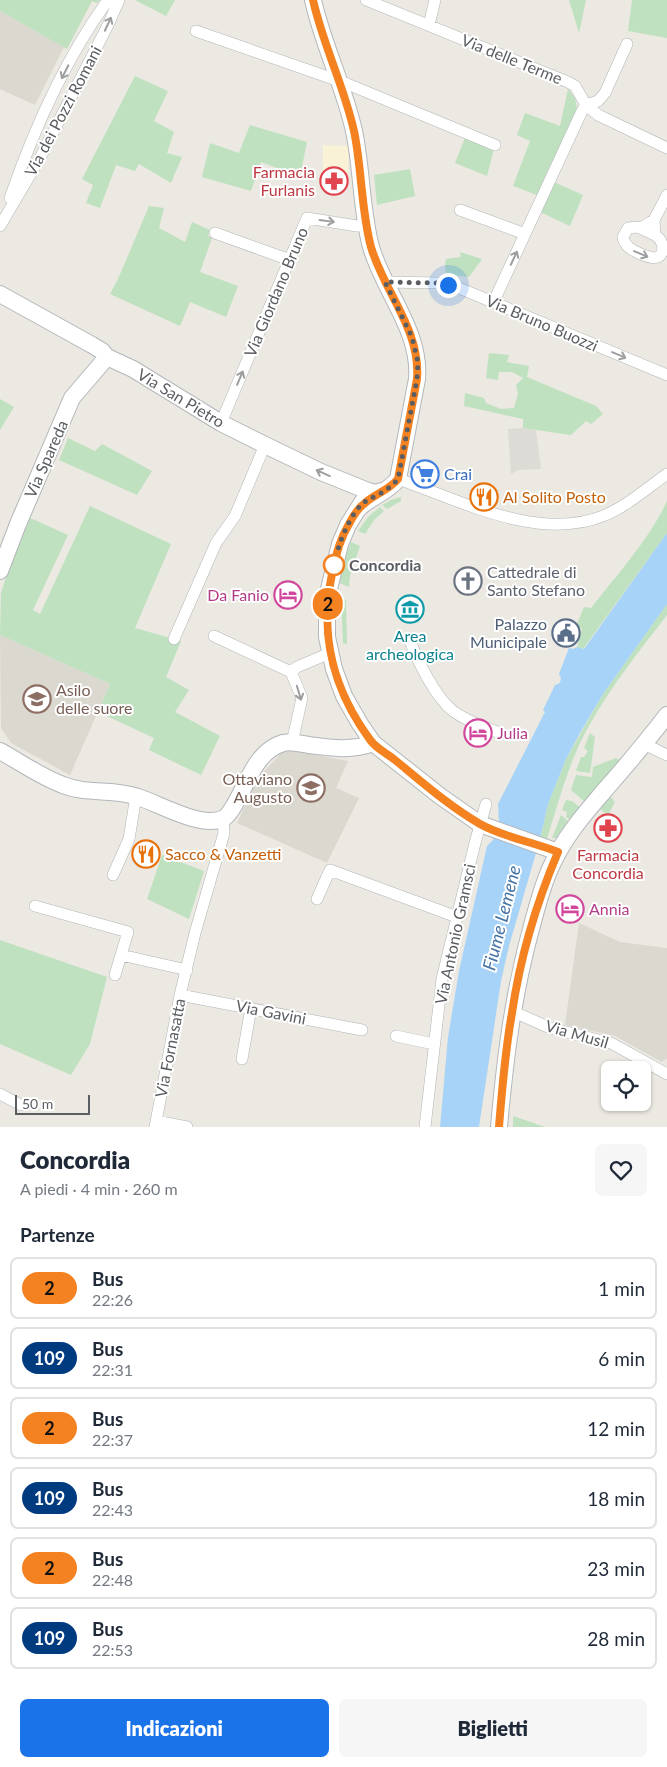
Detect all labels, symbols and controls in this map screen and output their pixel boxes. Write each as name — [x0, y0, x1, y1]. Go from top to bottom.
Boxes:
one-way arrow — [104, 17, 114, 32]
street label: Via delle Terme — [459, 30, 565, 87]
street label: Via dei Pozzi Romani — [20, 42, 105, 179]
one-way arrow — [60, 64, 70, 79]
place label: Farmacia Furlanis — [253, 162, 315, 199]
pharmacy icon: Farmacia Furlanis — [319, 166, 349, 196]
one-way arrow — [319, 216, 335, 226]
street label: Via Giordano Bruno — [240, 224, 311, 359]
one-way arrow — [633, 249, 648, 259]
one-way arrow — [509, 251, 519, 266]
your location — [436, 273, 461, 298]
street label: Via Bruno Buozzi — [483, 290, 601, 355]
one-way arrow — [611, 351, 626, 361]
street label: Via San Pietro — [134, 364, 228, 431]
one-way arrow — [236, 371, 246, 386]
street label: Via Spareda — [20, 417, 71, 501]
supermarket icon: Crai — [410, 459, 440, 489]
place label: Crai — [444, 464, 472, 483]
one-way arrow — [316, 467, 331, 477]
restaurant icon: Al Solito Posto — [469, 482, 499, 512]
place label: Al Solito Posto — [503, 487, 606, 506]
marker: Concordia — [323, 554, 345, 576]
place label: Concordia — [349, 555, 421, 574]
place label: Cattedrale di Santo Stefano — [487, 562, 585, 599]
church icon: Cattedrale di Santo Stefano — [453, 566, 483, 596]
hotel icon: Da Fanio — [273, 580, 303, 610]
place label: Da Fanio — [207, 585, 269, 604]
line badge: 2 — [312, 588, 344, 620]
text: 2 — [323, 593, 333, 615]
museum icon: Area archeologica — [395, 594, 425, 624]
place label: Palazzo Municipale — [470, 614, 547, 651]
public building icon: Palazzo Municipale — [551, 618, 581, 648]
place label: Area archeologica — [366, 626, 454, 663]
place label: Asilo delle suore — [56, 680, 132, 717]
school or university icon: Asilo delle suore — [22, 684, 52, 714]
one-way arrow — [294, 685, 304, 701]
hotel icon: Julia — [463, 718, 493, 748]
place label: Julia — [497, 723, 528, 742]
place label: Ottaviano Augusto — [222, 769, 292, 806]
school or university icon: Ottaviano Augusto — [296, 773, 326, 803]
pharmacy icon: Farmacia Concordia — [593, 813, 623, 843]
restaurant icon: Sacco & Vanzetti — [131, 839, 161, 869]
place label: Sacco & Vanzetti — [165, 844, 282, 863]
place label: Farmacia Concordia — [572, 845, 644, 882]
street label: Via Antonio Gramsci — [430, 862, 479, 1006]
water label: Fiume Lemene — [477, 863, 525, 973]
hotel icon: Annia — [555, 894, 585, 924]
place label: Annia — [589, 899, 629, 918]
street label: Via Gavini — [234, 995, 308, 1028]
street label: Via Fornasatta — [151, 997, 188, 1099]
street label: Via Musil — [543, 1015, 611, 1052]
map controls — [601, 1061, 651, 1111]
button: locate — [601, 1061, 651, 1111]
scale bar — [15, 1092, 90, 1115]
text: 50 m — [22, 1095, 53, 1112]
button: heart — [595, 1144, 647, 1196]
text: Concordia — [20, 1145, 130, 1174]
text: A piedi · 4 min · 260 m — [20, 1179, 178, 1198]
text: Partenze — [20, 1223, 95, 1246]
text: Bus — [92, 1267, 123, 1290]
text: 2 — [44, 1277, 55, 1299]
text: 1 min — [598, 1277, 645, 1300]
text: 22:26 — [92, 1290, 133, 1309]
text: Bus — [92, 1337, 123, 1360]
text: 109 — [34, 1347, 65, 1369]
text: 6 min — [598, 1347, 645, 1370]
text: 22:31 — [92, 1360, 133, 1379]
text: Bus — [92, 1407, 123, 1430]
text: 2 — [44, 1417, 55, 1439]
text: 12 min — [587, 1417, 645, 1440]
text: 22:37 — [92, 1430, 133, 1449]
text: Bus — [92, 1477, 123, 1500]
text: 109 — [34, 1487, 65, 1509]
text: 18 min — [587, 1487, 645, 1510]
text: 22:43 — [92, 1500, 133, 1519]
text: Bus — [92, 1547, 123, 1570]
text: 2 — [44, 1557, 55, 1579]
text: 23 min — [587, 1557, 645, 1580]
text: 22:48 — [92, 1570, 133, 1589]
text: Bus — [92, 1617, 123, 1640]
text: 109 — [34, 1627, 65, 1649]
text: 28 min — [587, 1627, 645, 1650]
text: 22:53 — [92, 1640, 133, 1659]
button: Indicazioni — [20, 1699, 329, 1757]
button: Biglietti — [339, 1699, 647, 1757]

